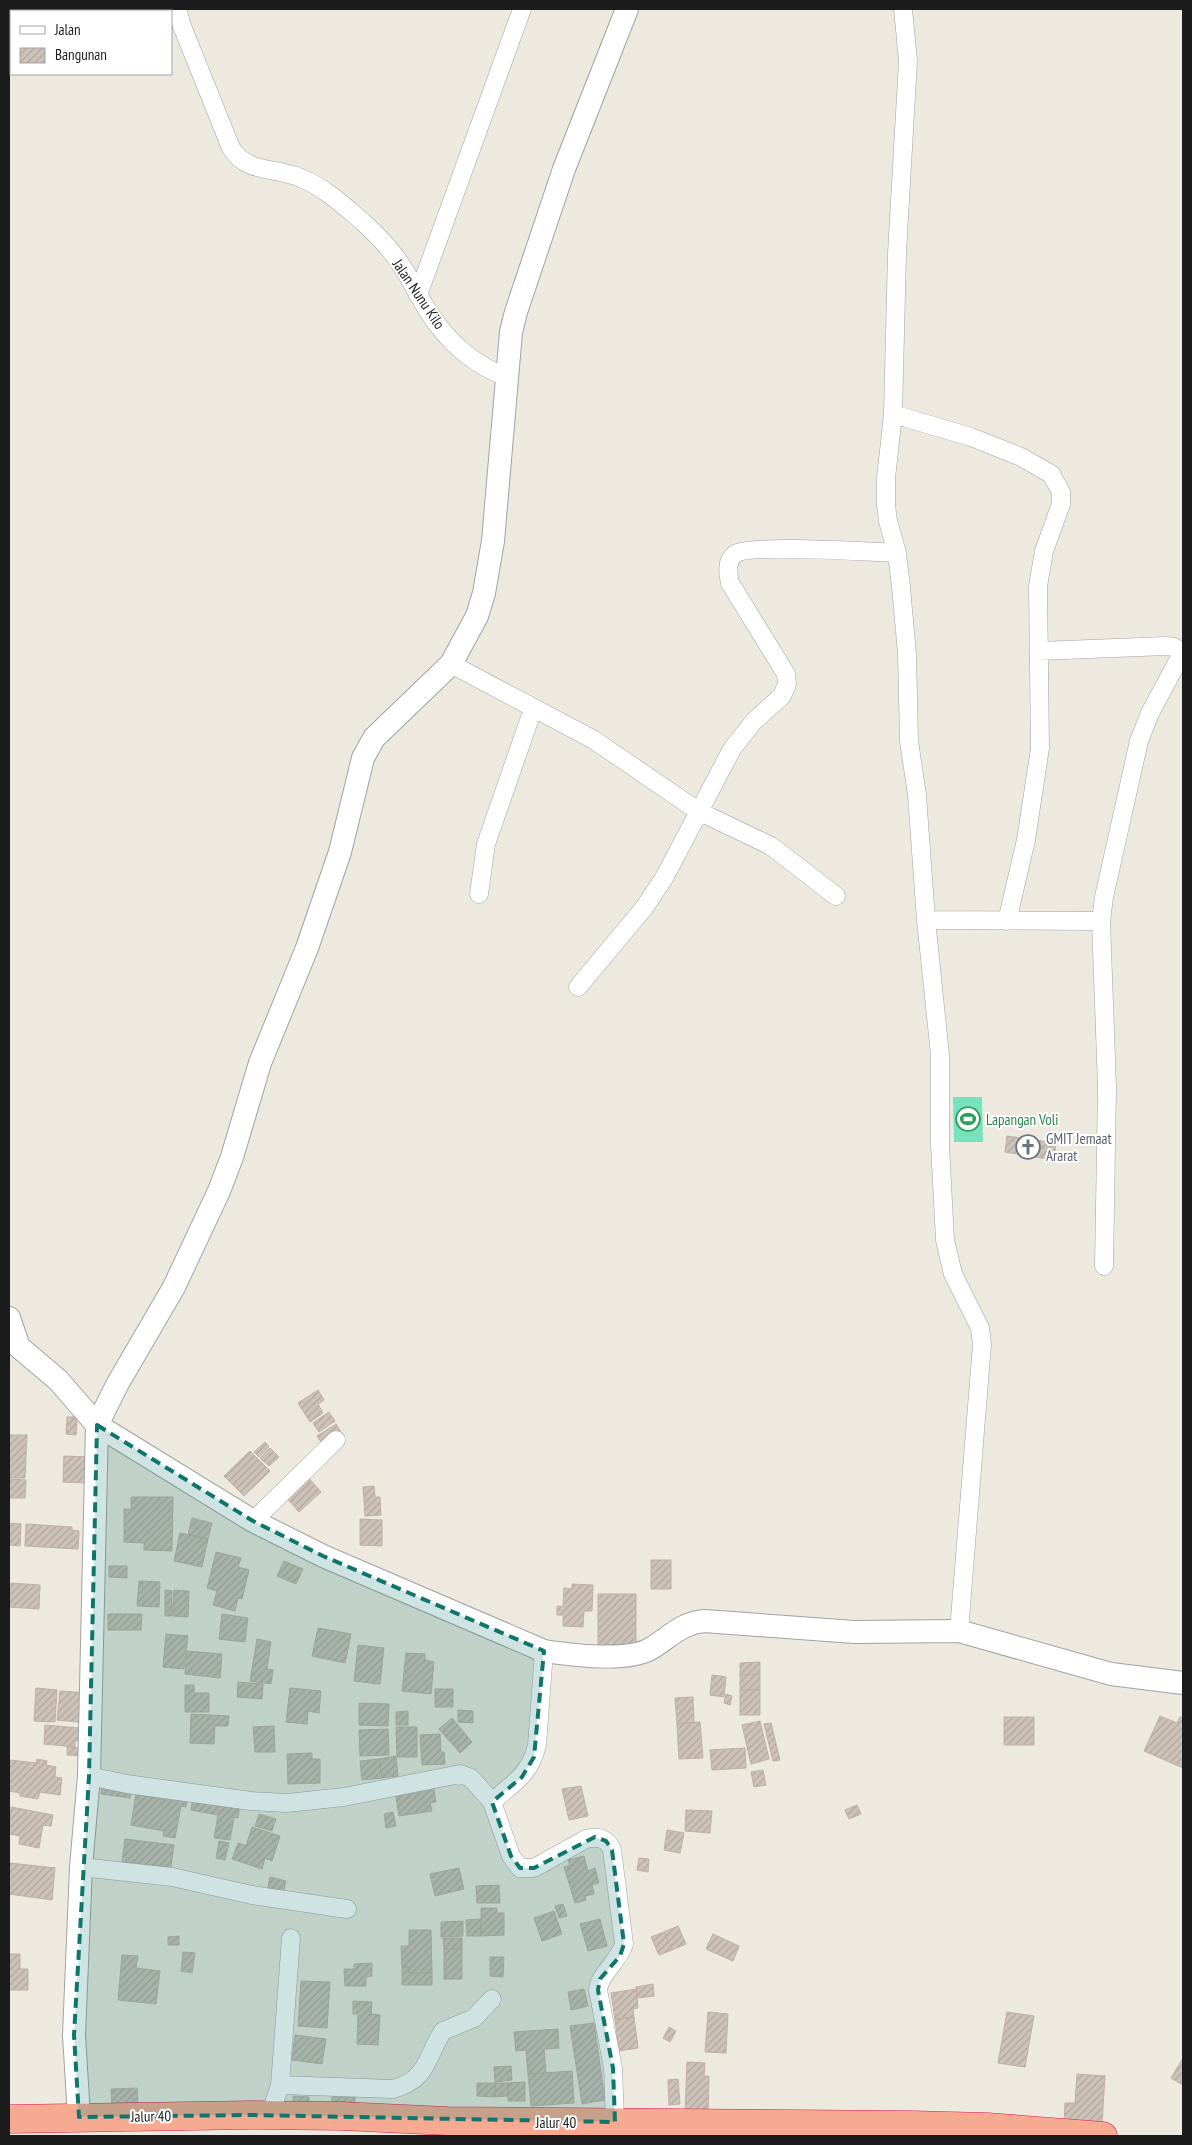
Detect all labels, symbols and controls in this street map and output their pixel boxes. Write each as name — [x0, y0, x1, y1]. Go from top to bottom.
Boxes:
legend — [10, 10, 172, 75]
text: Jalan — [54, 20, 81, 39]
text: Bangunan — [55, 45, 107, 64]
street label: Jalan Nunu Kilo — [388, 255, 449, 333]
sports icon: Lapangan Voli — [955, 1106, 981, 1132]
place label: Lapangan Voli — [986, 1110, 1058, 1129]
place label: GMIT Jemaat Ararat — [1046, 1129, 1112, 1165]
church icon: GMIT Jemaat Ararat — [1015, 1134, 1041, 1160]
street label: Jalur 40 — [130, 2106, 172, 2126]
street label: Jalur 40 — [535, 2113, 576, 2132]

